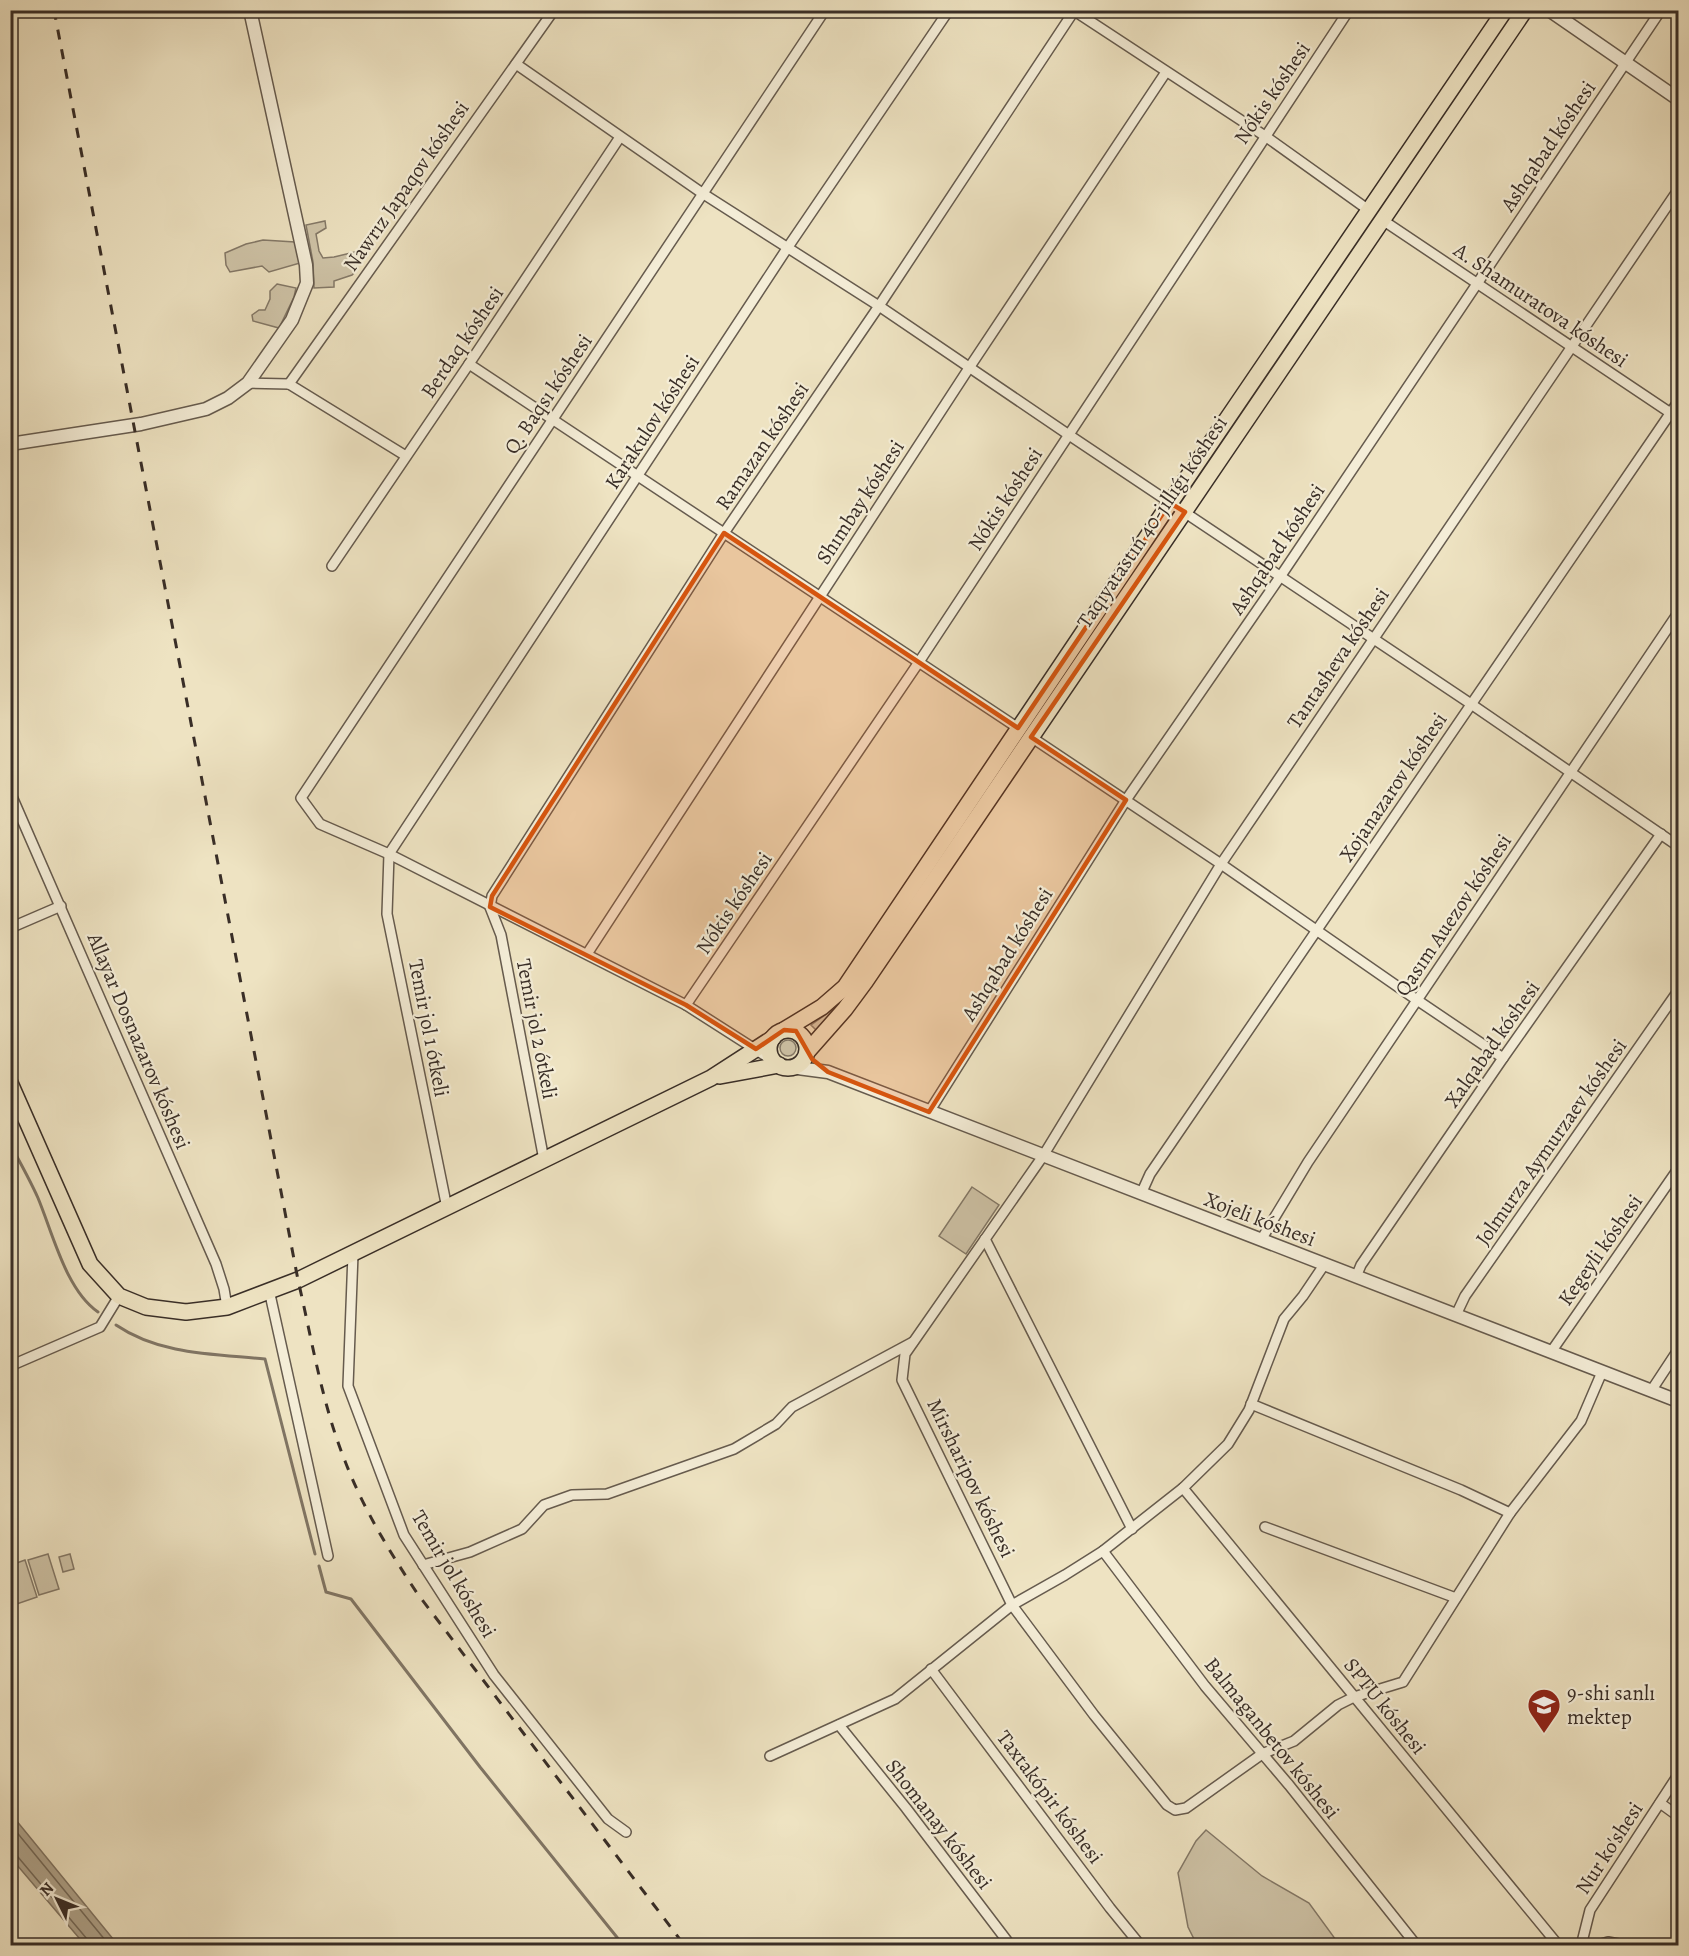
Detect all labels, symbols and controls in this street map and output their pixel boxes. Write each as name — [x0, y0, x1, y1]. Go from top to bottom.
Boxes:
street label: Nókis kóshesi — [1227, 36, 1317, 150]
street label: Ashqabad kóshesi — [1493, 75, 1602, 218]
street label: Nawrız Japaqov kóshesi — [337, 95, 475, 277]
street label: A. Shamuratova kóshesi — [1447, 236, 1634, 374]
street label: Berdaq kóshesi — [414, 280, 510, 404]
street label: Q. Baqsı kóshesi — [497, 328, 599, 460]
street label: Karakulov kóshesi — [598, 349, 706, 495]
street label: Ramazan kóshesi — [709, 377, 815, 515]
street label: Taqıyatastıń 40-jıllıǵı kóshesi — [1070, 410, 1234, 634]
street label: Shımbay kóshesi — [809, 434, 911, 570]
street label: Nókis kóshesi — [961, 442, 1049, 556]
street label: Ashqabad kóshesi — [1222, 478, 1331, 621]
street label: Tantasheva kóshesi — [1280, 582, 1396, 734]
street label: Xojanazarov kóshesi — [1333, 707, 1454, 867]
street label: Qasım Auezov kóshesi — [1388, 828, 1518, 1002]
street label: Nókis kóshesi — [689, 846, 779, 960]
street label: Ashqabad kóshesi — [954, 882, 1059, 1027]
street label: Allayar Dosnazarov kóshesi — [80, 928, 197, 1153]
street label: Temir jol 1 ótkeli — [402, 957, 456, 1099]
street label: Temir jol 2 ótkeli — [510, 957, 564, 1102]
street label: Xalqabad kóshesi — [1438, 975, 1546, 1113]
street label: Jolmurza Aymurzaev kóshesi — [1469, 1033, 1633, 1251]
street label: Xojeli kóshesi — [1200, 1185, 1320, 1253]
street label: Kegeyli kóshesi — [1551, 1189, 1649, 1311]
street label: Mirsharipov kóshesi — [920, 1394, 1022, 1562]
street label: Temir jol kóshesi — [405, 1505, 503, 1643]
street label: Balmaganbetov kóshesi — [1198, 1651, 1346, 1825]
street label: SPTU kóshesi — [1337, 1652, 1433, 1760]
place label: 9-shi sanlı mektep — [1567, 1679, 1655, 1731]
school or university icon: 9-shi sanlı mektep — [1526, 1687, 1562, 1734]
street label: Taxtakópir kóshesi — [991, 1724, 1110, 1870]
street label: Shomanay kóshesi — [879, 1753, 999, 1895]
street label: Nur ko'shesi — [1569, 1796, 1649, 1900]
north arrow — [27, 1869, 87, 1929]
text: N — [35, 1877, 59, 1901]

